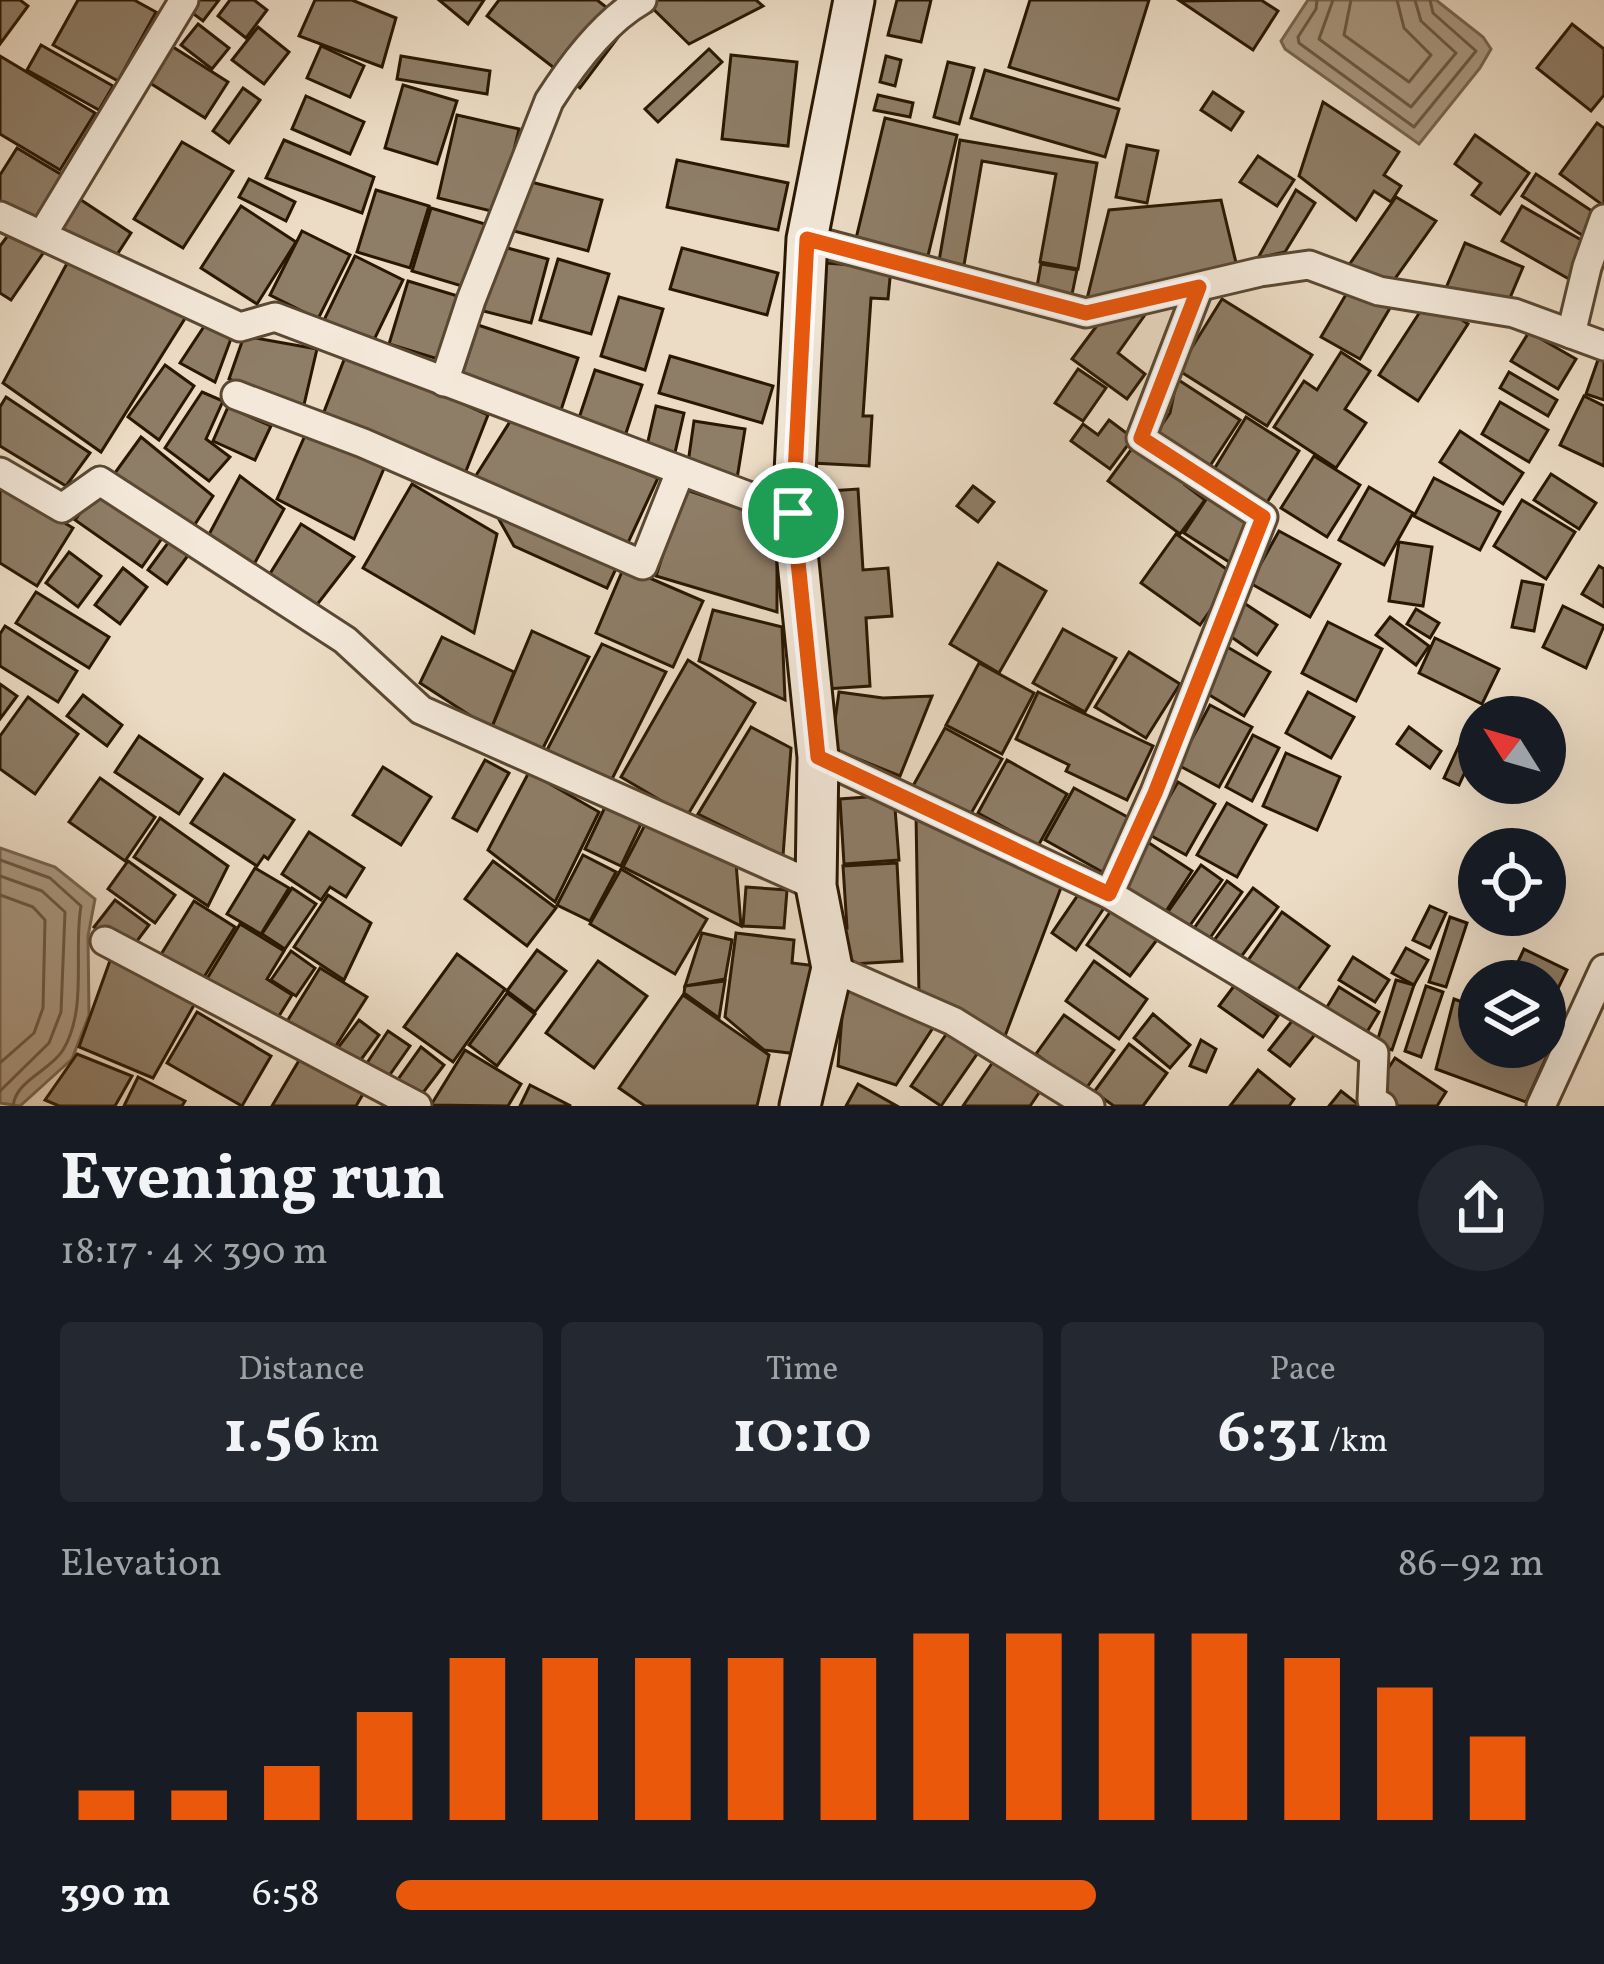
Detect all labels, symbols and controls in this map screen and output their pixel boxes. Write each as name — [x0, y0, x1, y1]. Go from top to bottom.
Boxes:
pin — [742, 462, 844, 564]
icon: arrive — [760, 480, 826, 546]
north arrow — [1458, 696, 1566, 804]
map controls — [1458, 696, 1566, 1068]
button: locate — [1458, 828, 1566, 936]
button: layers — [1458, 960, 1566, 1068]
text: Evening run — [60, 1135, 446, 1227]
button: share — [1418, 1145, 1544, 1271]
text: 18:17 · 4 × 390 m — [60, 1226, 328, 1280]
text: Distance — [238, 1348, 364, 1394]
text: Time — [766, 1348, 838, 1394]
text: Pace — [1270, 1348, 1336, 1394]
text: 1.56 — [223, 1394, 326, 1477]
text: 10:10 — [732, 1394, 872, 1477]
text: 6:31 — [1217, 1394, 1322, 1477]
text: km — [326, 1420, 379, 1466]
text: /km — [1322, 1420, 1388, 1466]
text: Elevation — [60, 1538, 222, 1592]
text: 86–92 m — [1398, 1538, 1544, 1592]
text: 390 m — [60, 1868, 171, 1922]
text: 6:58 — [252, 1868, 320, 1922]

